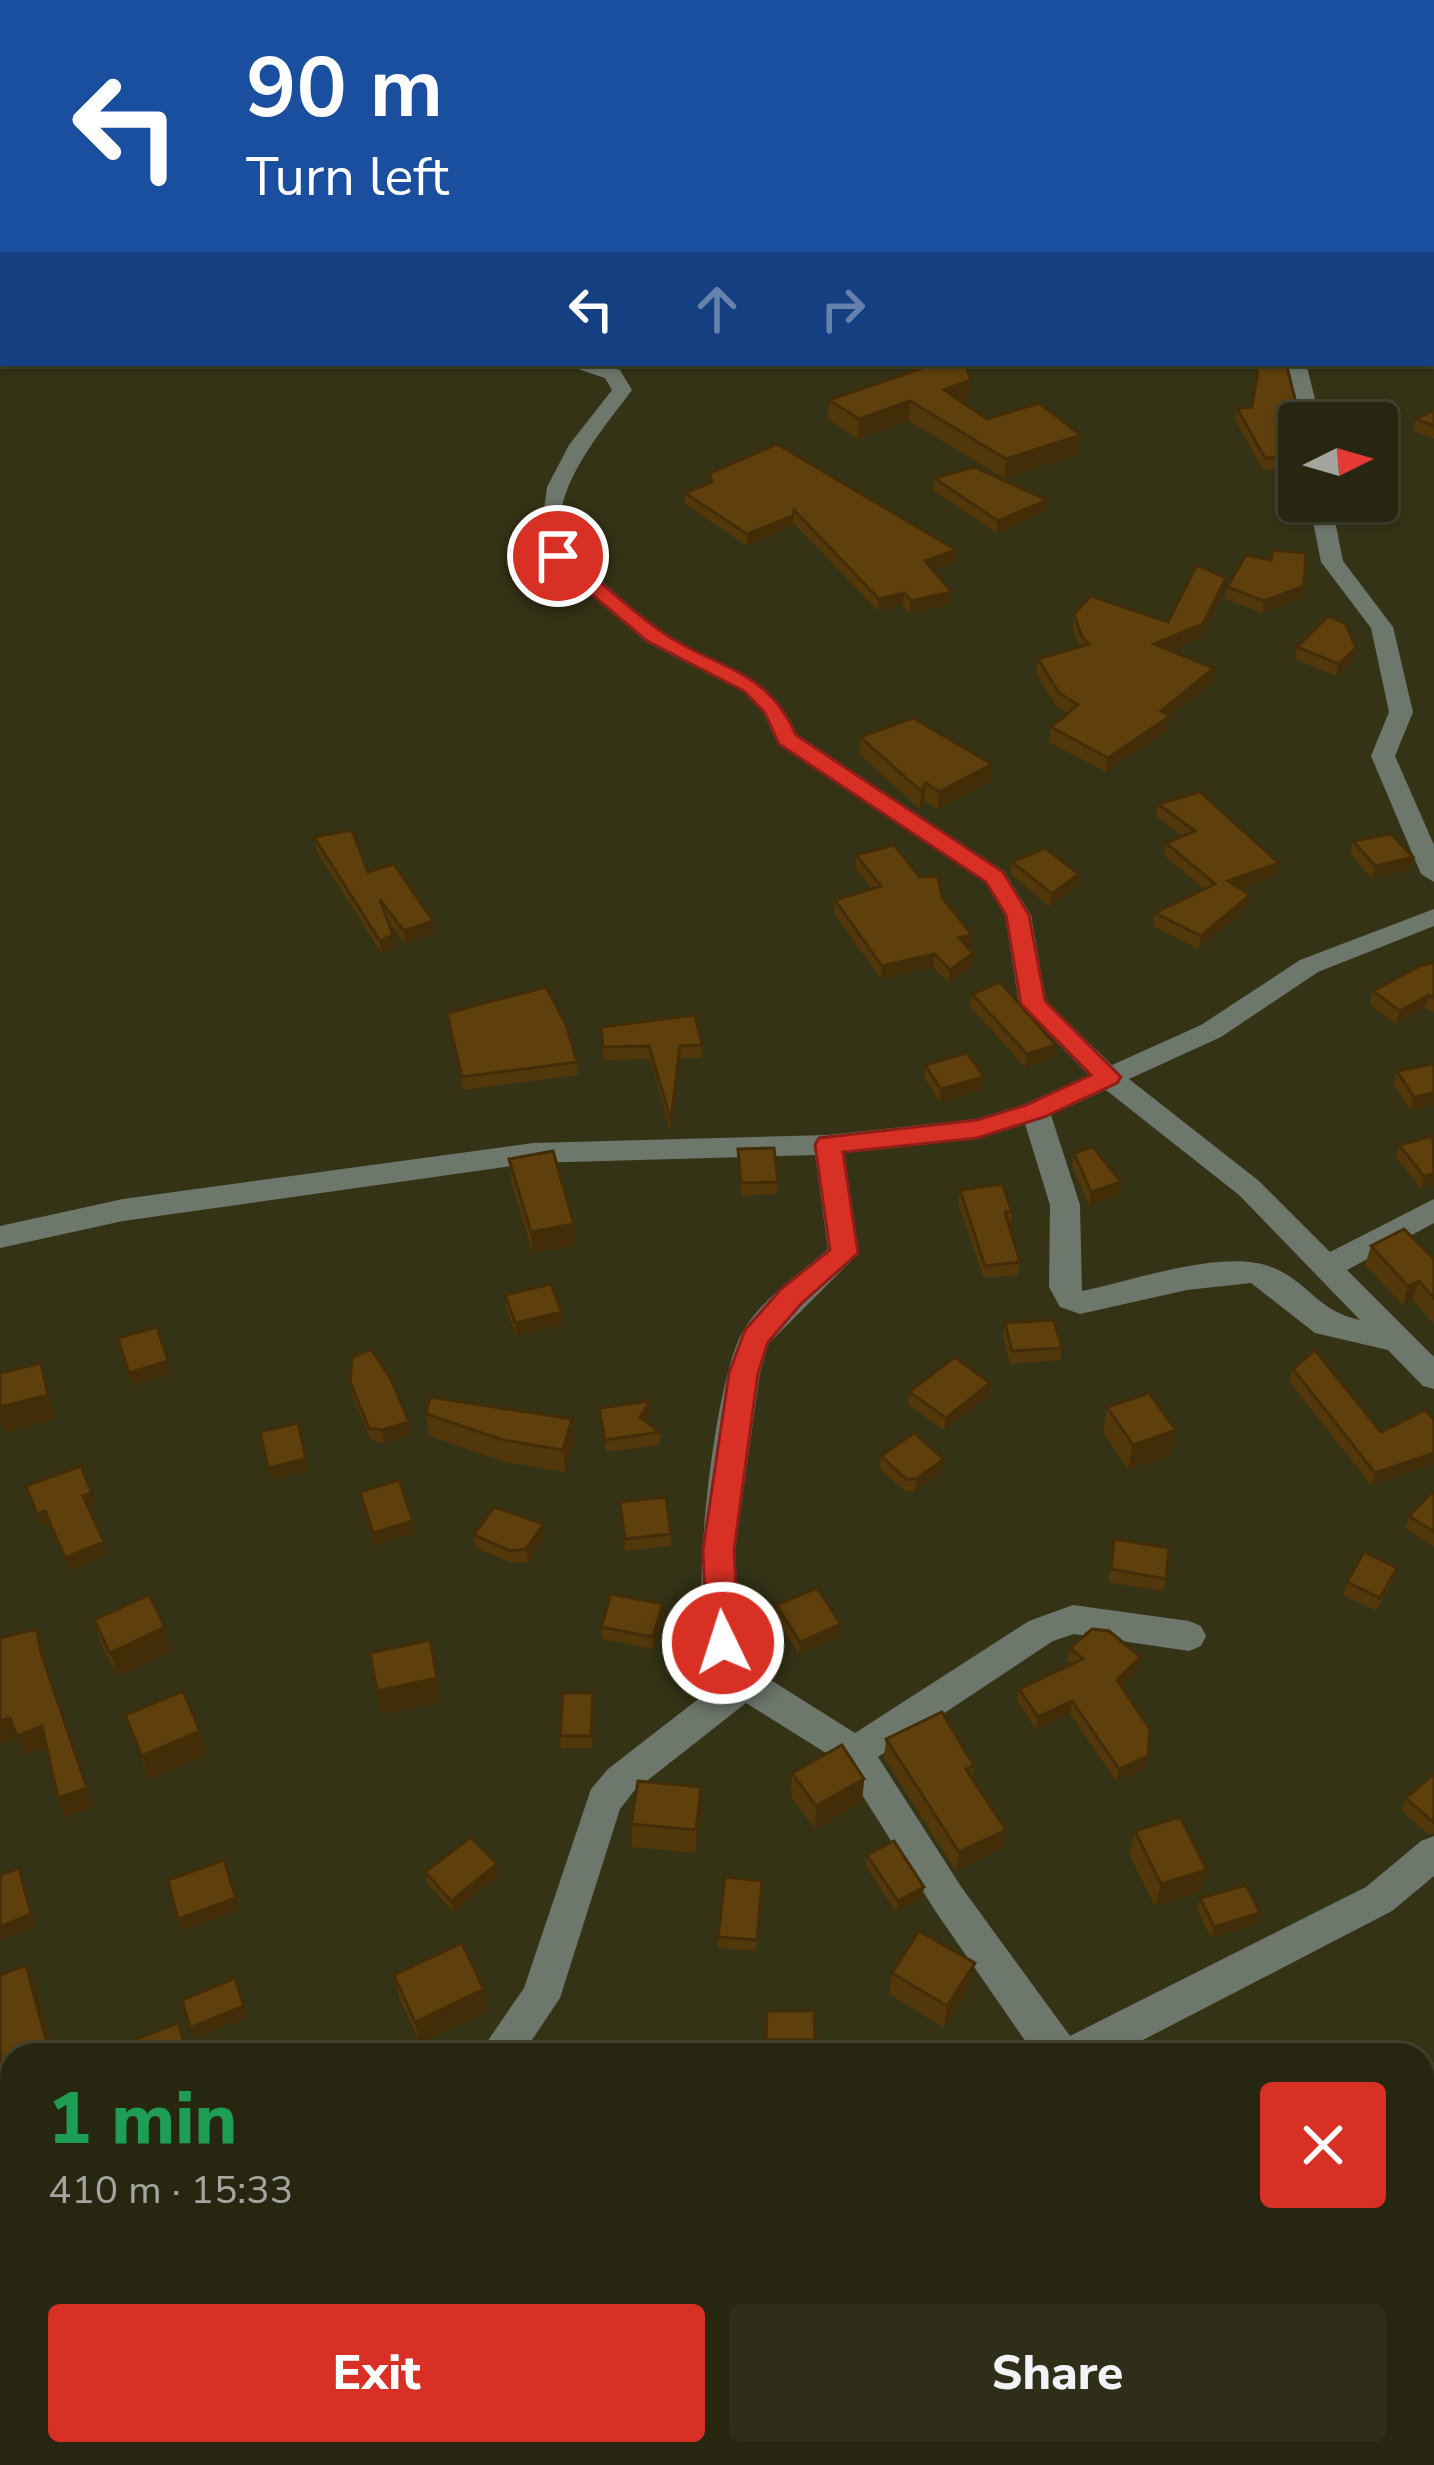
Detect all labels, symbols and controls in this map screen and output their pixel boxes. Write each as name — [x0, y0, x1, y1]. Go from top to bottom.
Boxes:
text: 90 m — [246, 31, 443, 146]
icon: left — [48, 48, 204, 204]
text: Turn left — [246, 140, 449, 214]
icon: left — [558, 276, 624, 342]
icon: ahead — [684, 276, 750, 342]
icon: right — [810, 276, 876, 342]
north arrow — [1278, 402, 1398, 522]
map controls — [1278, 402, 1398, 522]
pin — [507, 505, 609, 607]
icon: arrive — [525, 523, 591, 589]
position arrow — [660, 1580, 786, 1706]
text: 1 min — [48, 2070, 237, 2168]
button: close — [1260, 2082, 1386, 2208]
text: 410 m · 15:33 — [48, 2164, 293, 2217]
button: Exit — [48, 2304, 705, 2442]
button: Share — [729, 2304, 1386, 2442]

